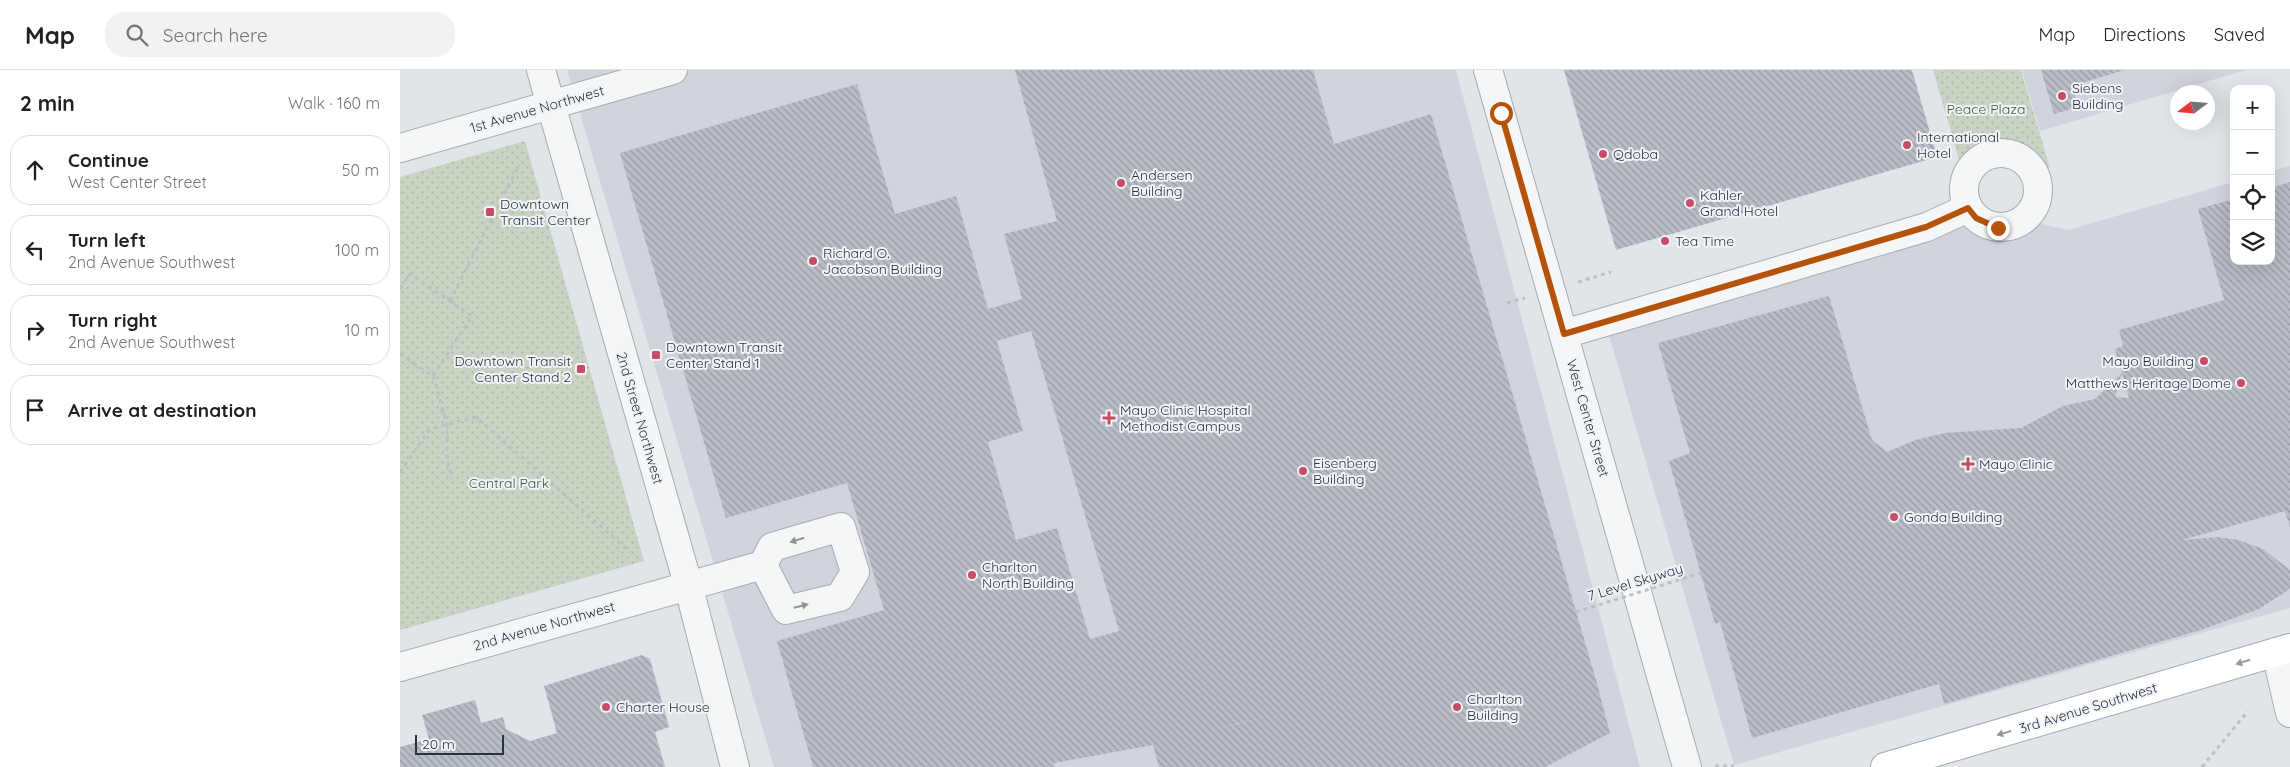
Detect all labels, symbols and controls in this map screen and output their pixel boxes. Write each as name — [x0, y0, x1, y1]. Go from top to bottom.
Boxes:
search box — [105, 12, 455, 57]
text: Map — [25, 20, 75, 50]
icon: search — [123, 21, 151, 49]
text: Search here — [163, 23, 268, 47]
text: Map — [2038, 23, 2075, 46]
text: Directions — [2103, 23, 2186, 46]
text: Saved — [2214, 23, 2265, 46]
place label: Siebens Building — [2072, 79, 2123, 113]
street label: 1st Avenue Northwest — [468, 81, 606, 137]
north arrow — [2170, 85, 2215, 130]
map controls — [2230, 85, 2275, 265]
button: + — [2230, 85, 2275, 130]
text: 2 min — [20, 90, 75, 116]
marker: Siebens Building — [2056, 90, 2068, 102]
text: Walk · 160 m — [288, 93, 380, 113]
park label: Peace Plaza — [1947, 100, 2025, 118]
route start — [1490, 102, 1513, 125]
place label: International Hotel — [1917, 128, 1999, 162]
button: − — [2230, 130, 2275, 175]
marker: International Hotel — [1901, 139, 1913, 151]
place label: Qdoba — [1613, 145, 1658, 163]
text: Continue — [68, 148, 149, 172]
marker: Qdoba — [1597, 148, 1609, 160]
icon: ahead — [21, 156, 49, 184]
text: 50 m — [342, 160, 379, 180]
place label: Andersen Building — [1131, 166, 1193, 200]
text: West Center Street — [68, 172, 207, 192]
button: locate — [2230, 175, 2275, 220]
marker: Andersen Building — [1115, 177, 1127, 189]
place label: Kahler Grand Hotel — [1700, 186, 1778, 220]
place label: Downtown Transit Center — [500, 195, 591, 229]
marker: Kahler Grand Hotel — [1684, 197, 1696, 209]
marker: Downtown Transit Center — [484, 206, 496, 218]
route end — [1987, 217, 2010, 240]
button: layers — [2230, 220, 2275, 265]
text: Turn left — [68, 228, 146, 252]
place label: Tea Time — [1675, 232, 1734, 250]
marker: Tea Time — [1659, 235, 1671, 247]
icon: left — [21, 236, 49, 264]
text: 100 m — [335, 240, 379, 260]
place label: Richard O. Jacobson Building — [823, 244, 942, 278]
text: 2nd Avenue Southwest — [68, 252, 236, 272]
marker: Richard O. Jacobson Building — [807, 255, 819, 267]
text: Turn right — [68, 308, 157, 332]
icon: right — [21, 316, 49, 344]
text: 10 m — [345, 320, 379, 340]
text: 2nd Avenue Southwest — [68, 332, 236, 352]
place label: Downtown Transit Center Stand 1 — [666, 338, 783, 372]
marker: Downtown Transit Center Stand 1 — [650, 349, 662, 361]
street label: 2nd Street Northwest — [613, 350, 668, 486]
place label: Downtown Transit Center Stand 2 — [454, 352, 571, 386]
place label: Mayo Building — [2102, 352, 2194, 370]
marker: Mayo Building — [2198, 355, 2210, 367]
street label: West Center Street — [1563, 357, 1613, 479]
marker: Downtown Transit Center Stand 2 — [575, 363, 587, 375]
place label: Matthews Heritage Dome — [2066, 374, 2231, 392]
marker: Matthews Heritage Dome — [2235, 377, 2247, 389]
icon: arrive — [21, 396, 49, 424]
text: Arrive at destination — [68, 398, 257, 422]
place label: Mayo Clinic Hospital Methodist Campus — [1120, 401, 1251, 435]
marker: Mayo Clinic Hospital Methodist Campus — [1102, 411, 1116, 425]
place label: Eisenberg Building — [1313, 454, 1377, 488]
place label: Mayo Clinic — [1979, 455, 2053, 473]
marker: Mayo Clinic — [1961, 457, 1975, 471]
marker: Eisenberg Building — [1297, 465, 1309, 477]
park label: Central Park — [469, 474, 549, 492]
place label: Gonda Building — [1904, 508, 2003, 526]
marker: Gonda Building — [1888, 511, 1900, 523]
one-way arrow — [789, 536, 804, 544]
place label: Charlton North Building — [982, 558, 1074, 592]
street label: 7 Level Skyway — [1585, 559, 1685, 605]
marker: Charlton North Building — [966, 569, 978, 581]
street label: 2nd Avenue Northwest — [471, 597, 617, 655]
one-way arrow — [793, 602, 808, 610]
one-way arrow — [2236, 658, 2251, 666]
street label: 3rd Avenue Southwest — [2017, 678, 2159, 738]
place label: Charlton Building — [1467, 690, 1522, 724]
place label: Charter House — [616, 698, 710, 716]
marker: Charter House — [600, 701, 612, 713]
marker: Charlton Building — [1451, 701, 1463, 713]
one-way arrow — [1996, 729, 2011, 737]
scale bar — [415, 732, 504, 755]
text: 20 m — [422, 735, 455, 753]

